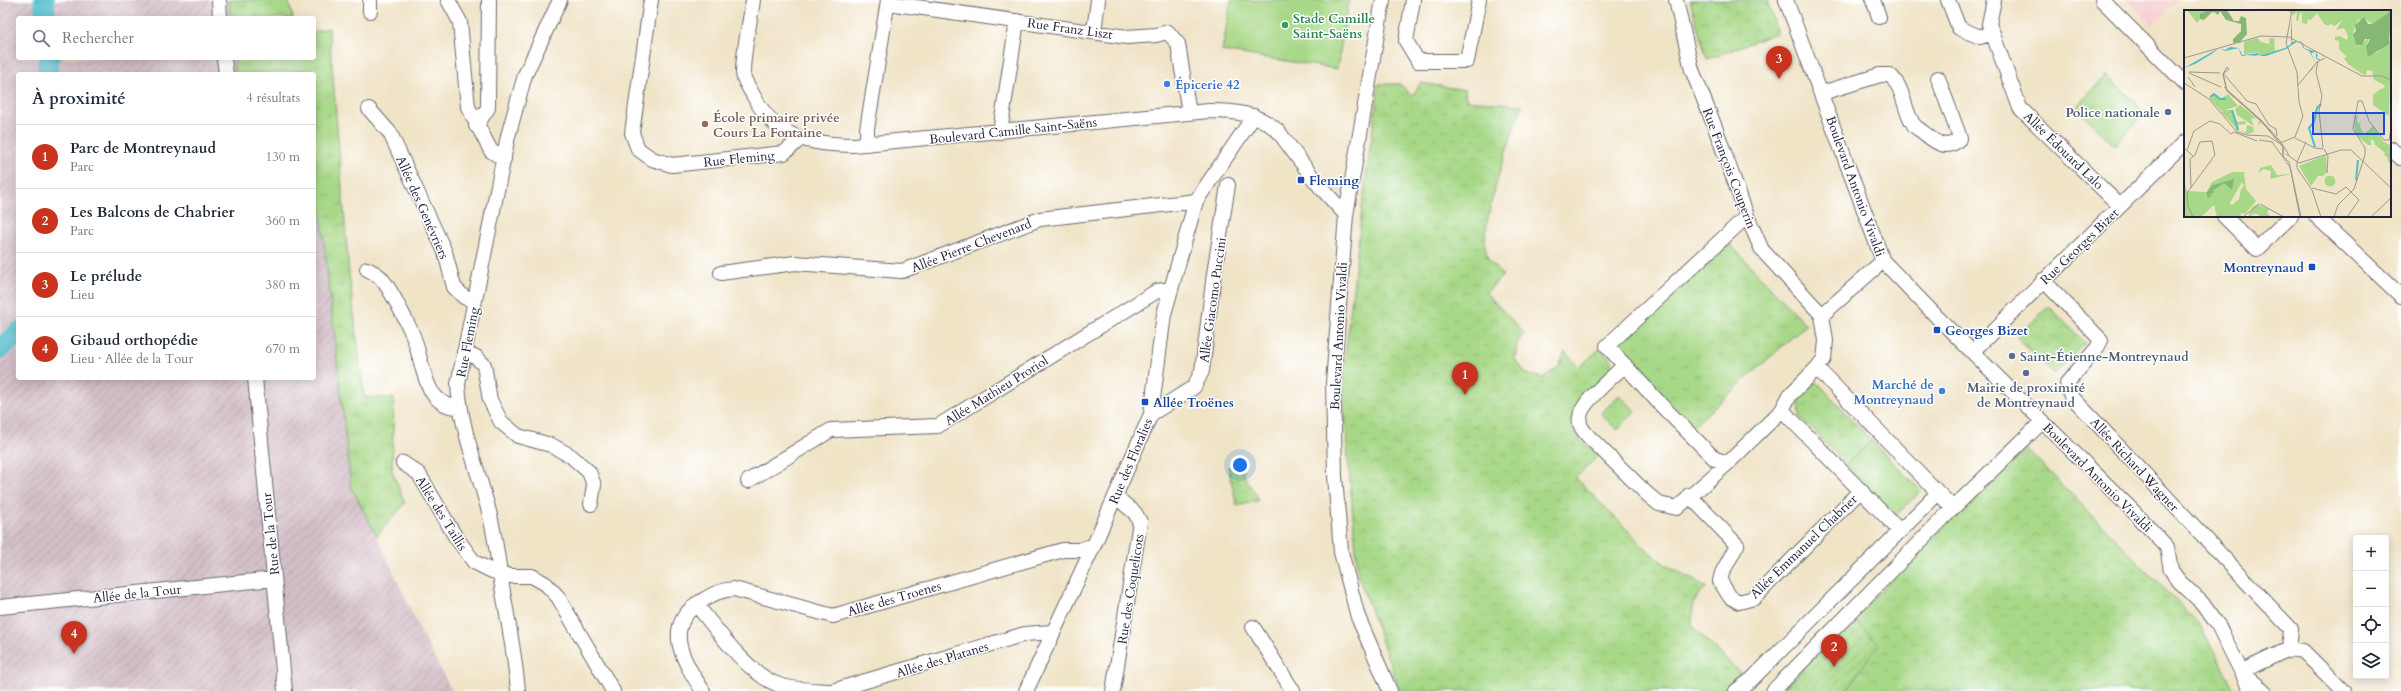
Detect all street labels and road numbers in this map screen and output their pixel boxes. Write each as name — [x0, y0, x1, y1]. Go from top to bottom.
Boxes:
street label: Rue Franz Liszt — [1026, 14, 1114, 44]
street label: Rue François Couperin — [1698, 105, 1761, 232]
street label: Allée Édouard Lalo — [2019, 108, 2107, 194]
street label: Boulevard Camille Saint-Saëns — [928, 113, 1098, 149]
street label: Boulevard Antonio Vivaldi — [1821, 114, 1889, 259]
street label: Rue Fleming — [703, 146, 776, 172]
street label: Allée des Genévriers — [391, 153, 453, 262]
street label: Rue Georges Bizet — [2036, 205, 2123, 289]
street label: Allée Pierre Chevenard — [909, 215, 1034, 277]
street label: Allée Giacomo Puccini — [1195, 236, 1231, 364]
street label: Boulevard Antonio Vivaldi — [1326, 261, 1352, 411]
street label: Rue Fleming — [452, 305, 484, 379]
street label: Allée Mathieu Proriol — [941, 351, 1052, 430]
street label: Allée Richard Wagner — [2086, 414, 2183, 516]
street label: Rue des Floralies — [1105, 416, 1157, 507]
street label: Boulevard Antonio Vivaldi — [2039, 419, 2156, 537]
street label: Allée des Taillis — [411, 473, 471, 554]
street label: Allée Emmanuel Chabrier — [1746, 490, 1861, 603]
street label: Rue de la Tour — [258, 492, 284, 576]
street label: Rue des Coquelicots — [1113, 533, 1149, 646]
street label: Allée des Troenes — [845, 577, 943, 621]
street label: Allée de la Tour — [92, 580, 182, 608]
street label: Allée des Platanes — [894, 637, 991, 683]

